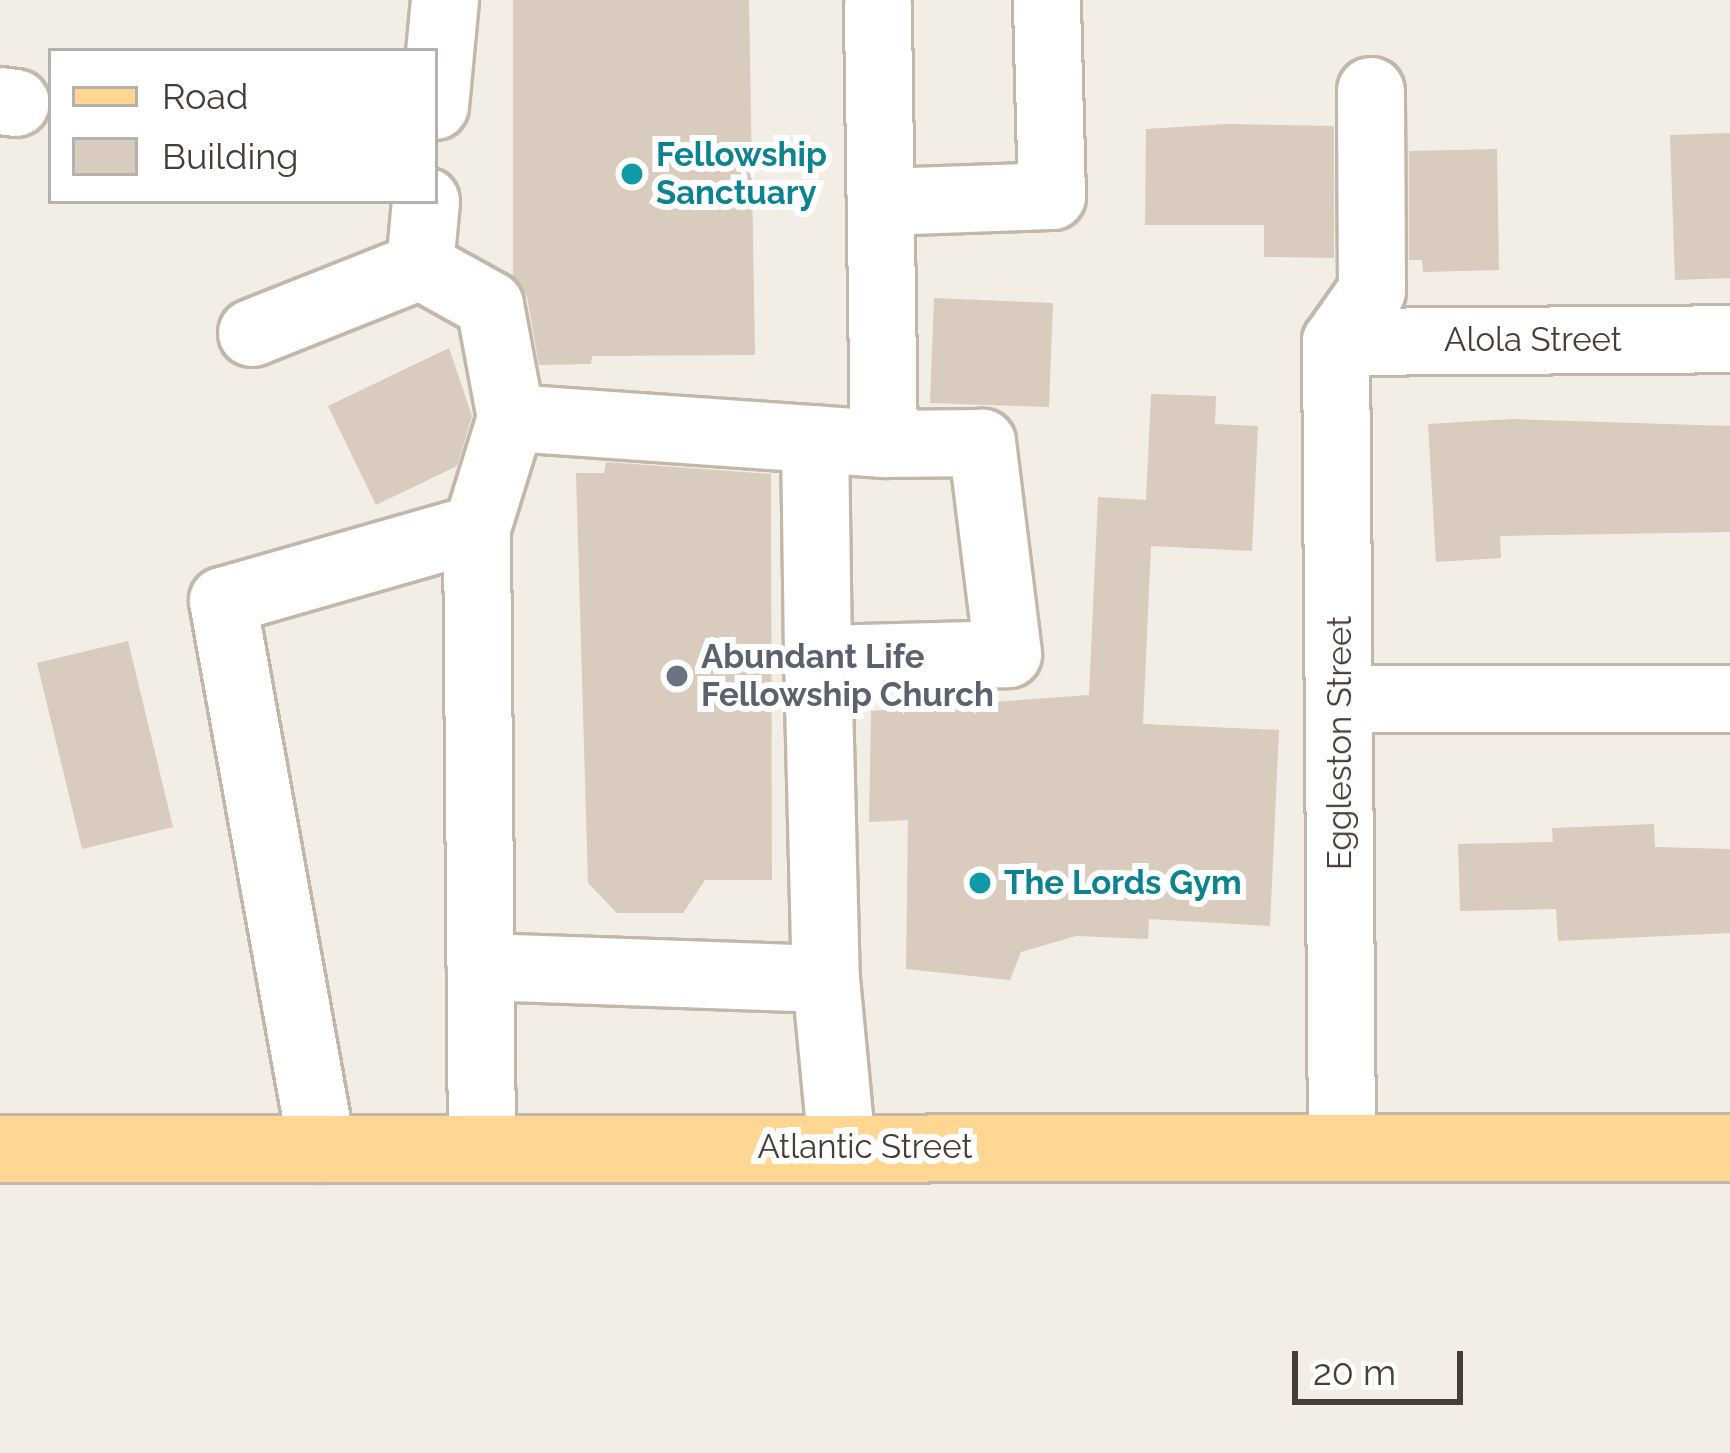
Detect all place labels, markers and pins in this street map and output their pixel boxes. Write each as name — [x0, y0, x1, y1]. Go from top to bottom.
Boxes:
place label: Fellowship Sanctuary — [656, 135, 827, 213]
marker: Fellowship Sanctuary — [619, 161, 645, 187]
place label: Abundant Life Fellowship Church — [701, 637, 994, 715]
marker: Abundant Life Fellowship Church — [664, 663, 690, 689]
place label: The Lords Gym — [1004, 863, 1242, 903]
marker: The Lords Gym — [967, 870, 993, 896]

